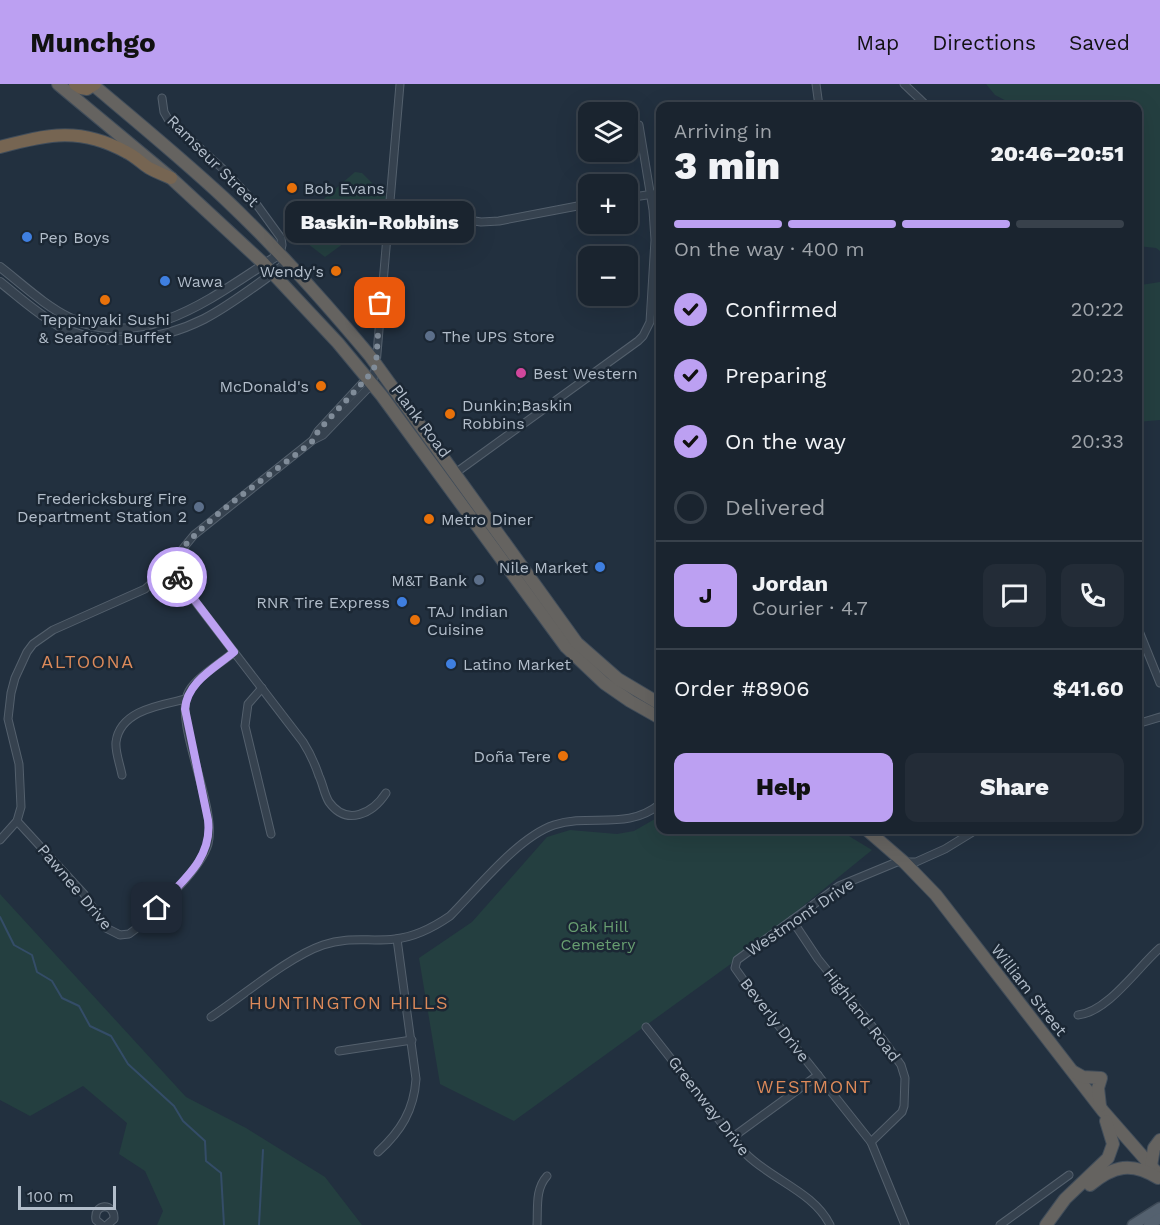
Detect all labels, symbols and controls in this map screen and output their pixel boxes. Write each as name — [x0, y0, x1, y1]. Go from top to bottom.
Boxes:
text: Munchgo — [30, 26, 156, 59]
text: Map — [856, 30, 899, 55]
text: Directions — [932, 30, 1036, 55]
text: Saved — [1069, 30, 1130, 55]
map controls — [578, 102, 638, 306]
button: layers — [578, 102, 638, 162]
street label: Ramseur Street — [163, 111, 263, 211]
text: Arriving in — [674, 119, 772, 143]
text: 20:46–20:51 — [990, 141, 1124, 166]
text: 3 min — [674, 143, 780, 188]
button: + — [578, 174, 638, 234]
place label: Bob Evans — [304, 179, 385, 198]
marker: Bob Evans — [285, 181, 299, 195]
callout: Baskin-Robbins — [286, 201, 475, 243]
text: Baskin-Robbins — [300, 210, 459, 234]
place label: Pep Boys — [39, 228, 110, 247]
marker: Pep Boys — [20, 230, 34, 244]
text: On the way · 400 m — [674, 237, 865, 261]
button: − — [578, 246, 638, 306]
place label: Wendy's — [260, 262, 324, 281]
marker: Wendy's — [329, 264, 343, 278]
place label: Wawa — [177, 272, 223, 291]
marker: Wawa — [158, 274, 172, 288]
pin — [354, 277, 405, 328]
icon: bag — [363, 286, 396, 319]
marker: Teppinyaki Sushi & Seafood Buffet — [98, 293, 112, 307]
icon: check — [674, 293, 707, 326]
text: Confirmed — [725, 297, 838, 322]
text: 20:22 — [1071, 297, 1124, 321]
place label: Teppinyaki Sushi & Seafood Buffet — [38, 310, 172, 347]
place label: The UPS Store — [442, 327, 555, 346]
marker: The UPS Store — [423, 329, 437, 343]
icon: check — [674, 359, 707, 392]
text: Preparing — [725, 363, 826, 388]
text: 20:23 — [1071, 363, 1124, 387]
place label: Best Western — [533, 364, 638, 383]
marker: Best Western — [514, 366, 528, 380]
place label: McDonald's — [220, 377, 309, 396]
marker: McDonald's — [314, 379, 328, 393]
street label: Plank Road — [387, 381, 455, 461]
place label: Dunkin;Baskin Robbins — [462, 396, 572, 433]
marker: Dunkin;Baskin Robbins — [443, 407, 457, 421]
icon: check — [674, 425, 707, 458]
text: On the way — [725, 429, 846, 454]
text: 20:33 — [1071, 429, 1124, 453]
place label: Fredericksburg Fire Department Station 2 — [17, 489, 187, 526]
text: Delivered — [725, 495, 825, 520]
marker: Fredericksburg Fire Department Station 2 — [192, 500, 206, 514]
place label: Metro Diner — [441, 510, 533, 529]
marker: Metro Diner — [422, 512, 436, 526]
courier — [147, 547, 207, 607]
place label: Nile Market — [499, 558, 588, 577]
marker: Nile Market — [593, 560, 607, 574]
icon: bike — [161, 561, 194, 594]
button: chat — [983, 564, 1046, 627]
button: phone — [1061, 564, 1124, 627]
place label: M&T Bank — [391, 571, 467, 590]
text: Jordan — [752, 571, 828, 596]
marker: M&T Bank — [472, 573, 486, 587]
text: J — [699, 583, 712, 608]
place label: RNR Tire Express — [256, 593, 390, 612]
marker: RNR Tire Express — [395, 595, 409, 609]
text: Courier · 4.7 — [752, 596, 868, 620]
place label: TAJ Indian Cuisine — [427, 602, 508, 639]
marker: TAJ Indian Cuisine — [408, 613, 422, 627]
district label: ALTOONA — [41, 651, 135, 672]
place label: Latino Market — [463, 655, 571, 674]
marker: Latino Market — [444, 657, 458, 671]
text: Order #8906 — [674, 676, 810, 701]
text: $41.60 — [1053, 676, 1124, 701]
place label: Doña Tere — [474, 747, 551, 766]
marker: Doña Tere — [556, 749, 570, 763]
button: Help — [674, 753, 893, 822]
button: Share — [905, 753, 1124, 822]
street label: Pawnee Drive — [34, 840, 116, 934]
street label: Westmont Drive — [743, 874, 857, 960]
pin — [131, 882, 182, 933]
icon: home — [140, 891, 173, 924]
park label: Oak Hill Cemetery — [560, 917, 636, 954]
street label: William Street — [987, 940, 1071, 1040]
street label: Highland Road — [820, 965, 904, 1065]
street label: Beverly Drive — [736, 974, 814, 1066]
district label: HUNTINGTON HILLS — [249, 992, 449, 1013]
street label: Greenway Drive — [664, 1052, 754, 1160]
district label: WESTMONT — [756, 1076, 872, 1097]
scale bar — [18, 1183, 116, 1210]
text: 100 m — [27, 1187, 74, 1206]

